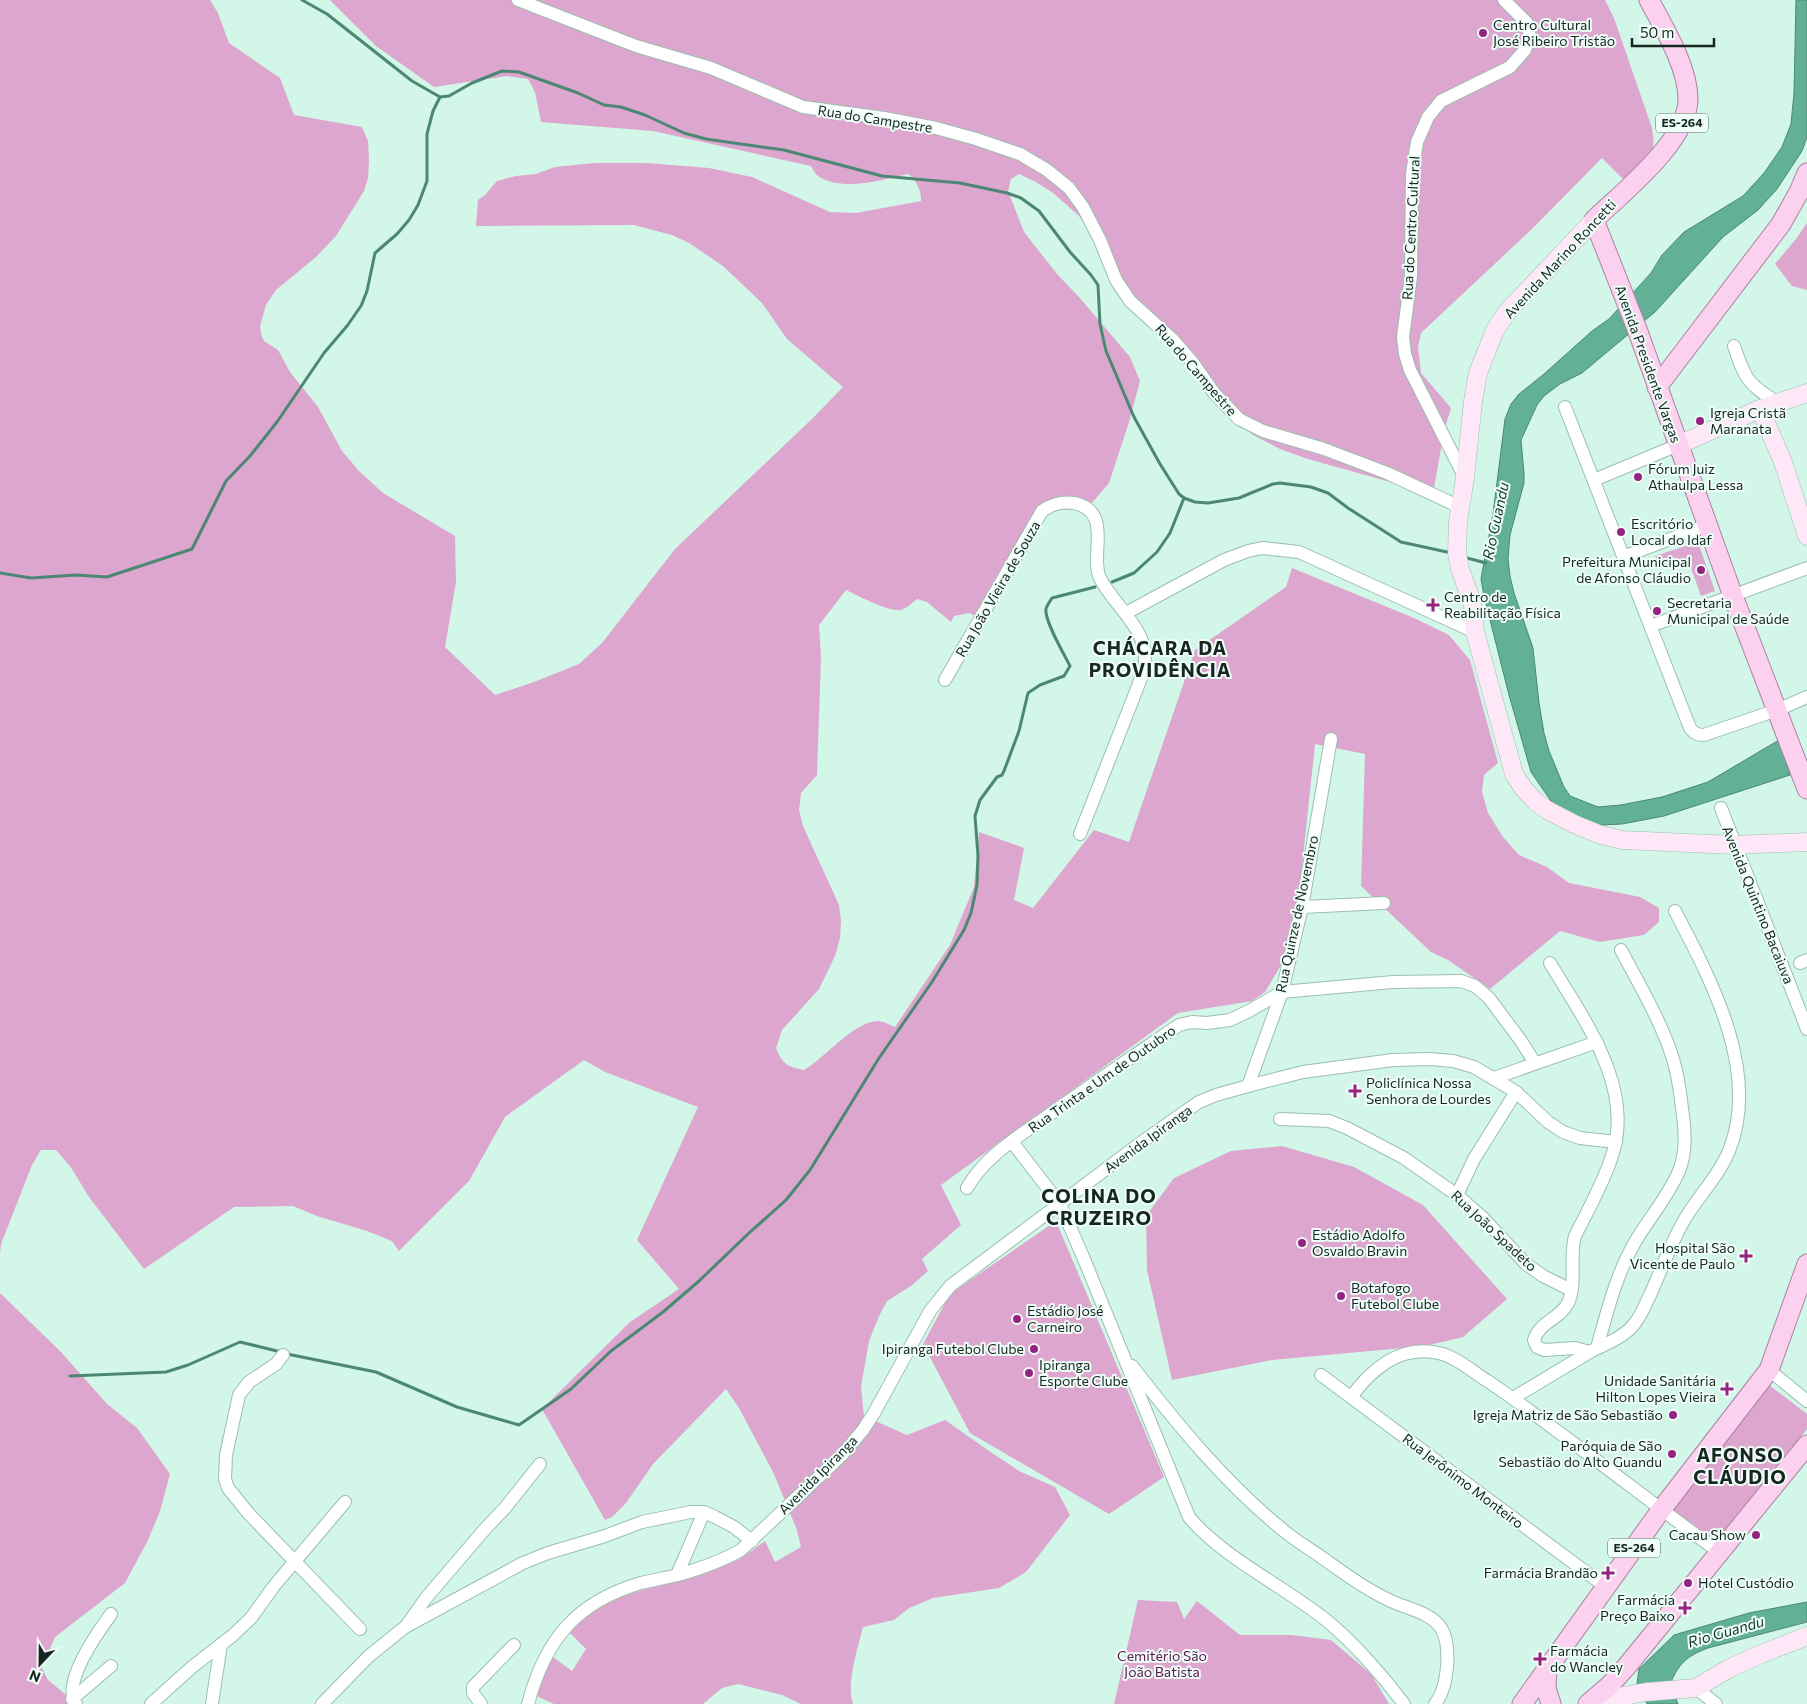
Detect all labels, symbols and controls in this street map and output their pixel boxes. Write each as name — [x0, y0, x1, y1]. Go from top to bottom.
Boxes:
scale bar — [1632, 15, 1714, 47]
place label: Centro Cultural José Ribeiro Tristão — [1493, 16, 1615, 49]
text: 50 m — [1640, 23, 1674, 41]
marker: Centro Cultural José Ribeiro Tristão — [1477, 27, 1489, 39]
street label: Rua do Campestre — [817, 101, 934, 136]
road number: ES-264 — [1656, 114, 1708, 132]
street label: Rua do Centro Cultural — [1398, 156, 1423, 300]
street label: Avenida Marino Roncetti — [1500, 196, 1619, 322]
street label: Avenida Presidente Vargas — [1612, 283, 1685, 445]
street label: Rua do Campestre — [1152, 320, 1241, 419]
place label: Igreja Cristã Maranata — [1710, 404, 1786, 437]
marker: Igreja Cristã Maranata — [1694, 415, 1706, 427]
place label: Fórum Juiz Athaulpa Lessa — [1648, 460, 1743, 493]
marker: Fórum Juiz Athaulpa Lessa — [1632, 471, 1644, 483]
water label: Rio Guandu — [1478, 480, 1512, 561]
place label: Escritório Local do Idaf — [1631, 515, 1712, 548]
street label: Rua João Vieira de Souza — [952, 518, 1044, 660]
marker: Escritório Local do Idaf — [1615, 526, 1627, 538]
place label: Prefeitura Municipal de Afonso Cláudio — [1562, 553, 1691, 586]
marker: Prefeitura Municipal de Afonso Cláudio — [1695, 564, 1707, 576]
place label: Centro de Reabilitação Física — [1444, 588, 1561, 621]
place label: Secretaria Municipal de Saúde — [1667, 594, 1789, 627]
marker: Centro de Reabilitação Física — [1426, 598, 1440, 612]
marker: Secretaria Municipal de Saúde — [1651, 605, 1663, 617]
district label: CHÁCARA DA PROVIDÊNCIA — [1089, 636, 1231, 681]
street label: Avenida Quintino Bacaiuva — [1719, 823, 1798, 986]
street label: Rua Quinze de Novembro — [1272, 834, 1321, 994]
street label: Rua Trinta e Um de Outubro — [1025, 1021, 1179, 1136]
place label: Policlínica Nossa Senhora de Lourdes — [1366, 1074, 1491, 1107]
marker: Policlínica Nossa Senhora de Lourdes — [1348, 1084, 1362, 1098]
street label: Avenida Ipiranga — [1100, 1101, 1195, 1176]
district label: COLINA DO CRUZEIRO — [1041, 1184, 1157, 1229]
street label: Rua João Spadeto — [1448, 1187, 1541, 1275]
place label: Estádio Adolfo Osvaldo Bravin — [1312, 1226, 1407, 1259]
marker: Estádio Adolfo Osvaldo Bravin — [1296, 1237, 1308, 1249]
place label: Hospital São Vicente de Paulo — [1630, 1239, 1735, 1272]
marker: Hospital São Vicente de Paulo — [1739, 1249, 1753, 1263]
place label: Botafogo Futebol Clube — [1351, 1279, 1439, 1312]
marker: Botafogo Futebol Clube — [1335, 1290, 1347, 1302]
place label: Estádio José Carneiro — [1027, 1302, 1103, 1335]
marker: Estádio José Carneiro — [1011, 1313, 1023, 1325]
place label: Ipiranga Futebol Clube — [882, 1340, 1024, 1357]
marker: Ipiranga Futebol Clube — [1028, 1343, 1040, 1355]
place label: Ipiranga Esporte Clube — [1039, 1356, 1128, 1389]
marker: Ipiranga Esporte Clube — [1023, 1367, 1035, 1379]
place label: Unidade Sanitária Hilton Lopes Vieira — [1596, 1372, 1716, 1405]
marker: Unidade Sanitária Hilton Lopes Vieira — [1720, 1382, 1734, 1396]
place label: Igreja Matriz de São Sebastião — [1473, 1406, 1663, 1423]
marker: Igreja Matriz de São Sebastião — [1667, 1409, 1679, 1421]
street label: Rua Jerônimo Monteiro — [1399, 1429, 1527, 1532]
street label: Avenida Ipiranga — [775, 1432, 861, 1518]
place label: Paróquia de São Sebastião do Alto Guandu — [1498, 1437, 1662, 1470]
district label: AFONSO CLÁUDIO — [1693, 1443, 1787, 1488]
marker: Paróquia de São Sebastião do Alto Guandu — [1666, 1448, 1678, 1460]
place label: Cacau Show — [1669, 1526, 1746, 1543]
marker: Cacau Show — [1750, 1529, 1762, 1541]
road number: ES-264 — [1608, 1539, 1660, 1558]
place label: Farmácia Brandão — [1484, 1564, 1598, 1581]
marker: Farmácia Brandão — [1602, 1567, 1614, 1579]
place label: Hotel Custódio — [1698, 1574, 1794, 1591]
marker: Hotel Custódio — [1682, 1577, 1694, 1589]
place label: Farmácia Preço Baixo — [1600, 1591, 1675, 1624]
marker: Farmácia Preço Baixo — [1679, 1602, 1691, 1614]
water label: Rio Guandu — [1685, 1611, 1767, 1651]
north arrow — [15, 1639, 65, 1689]
place label: Farmácia do Wancley — [1550, 1642, 1623, 1675]
park label: Cemitério São João Batista — [1117, 1647, 1207, 1680]
marker: Farmácia do Wancley — [1534, 1653, 1546, 1665]
text: N — [27, 1667, 43, 1686]

